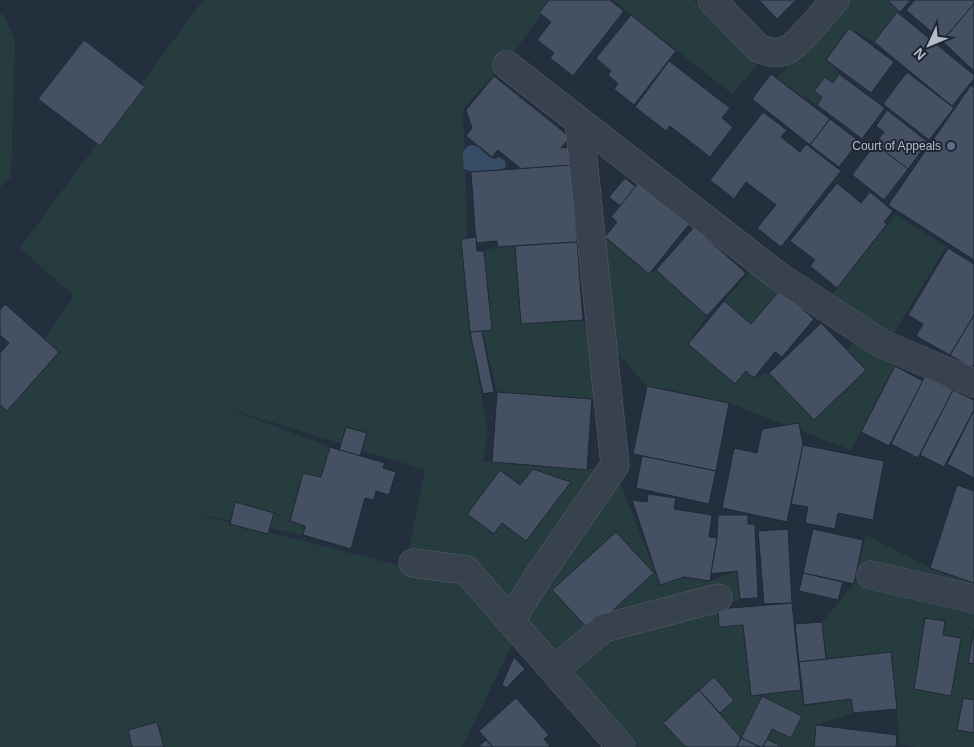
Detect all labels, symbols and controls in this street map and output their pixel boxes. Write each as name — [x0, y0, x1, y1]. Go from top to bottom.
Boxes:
north arrow — [904, 20, 954, 70]
text: N — [910, 45, 929, 63]
place label: Court of Appeals — [852, 139, 941, 153]
marker: Court of Appeals — [945, 140, 957, 152]

